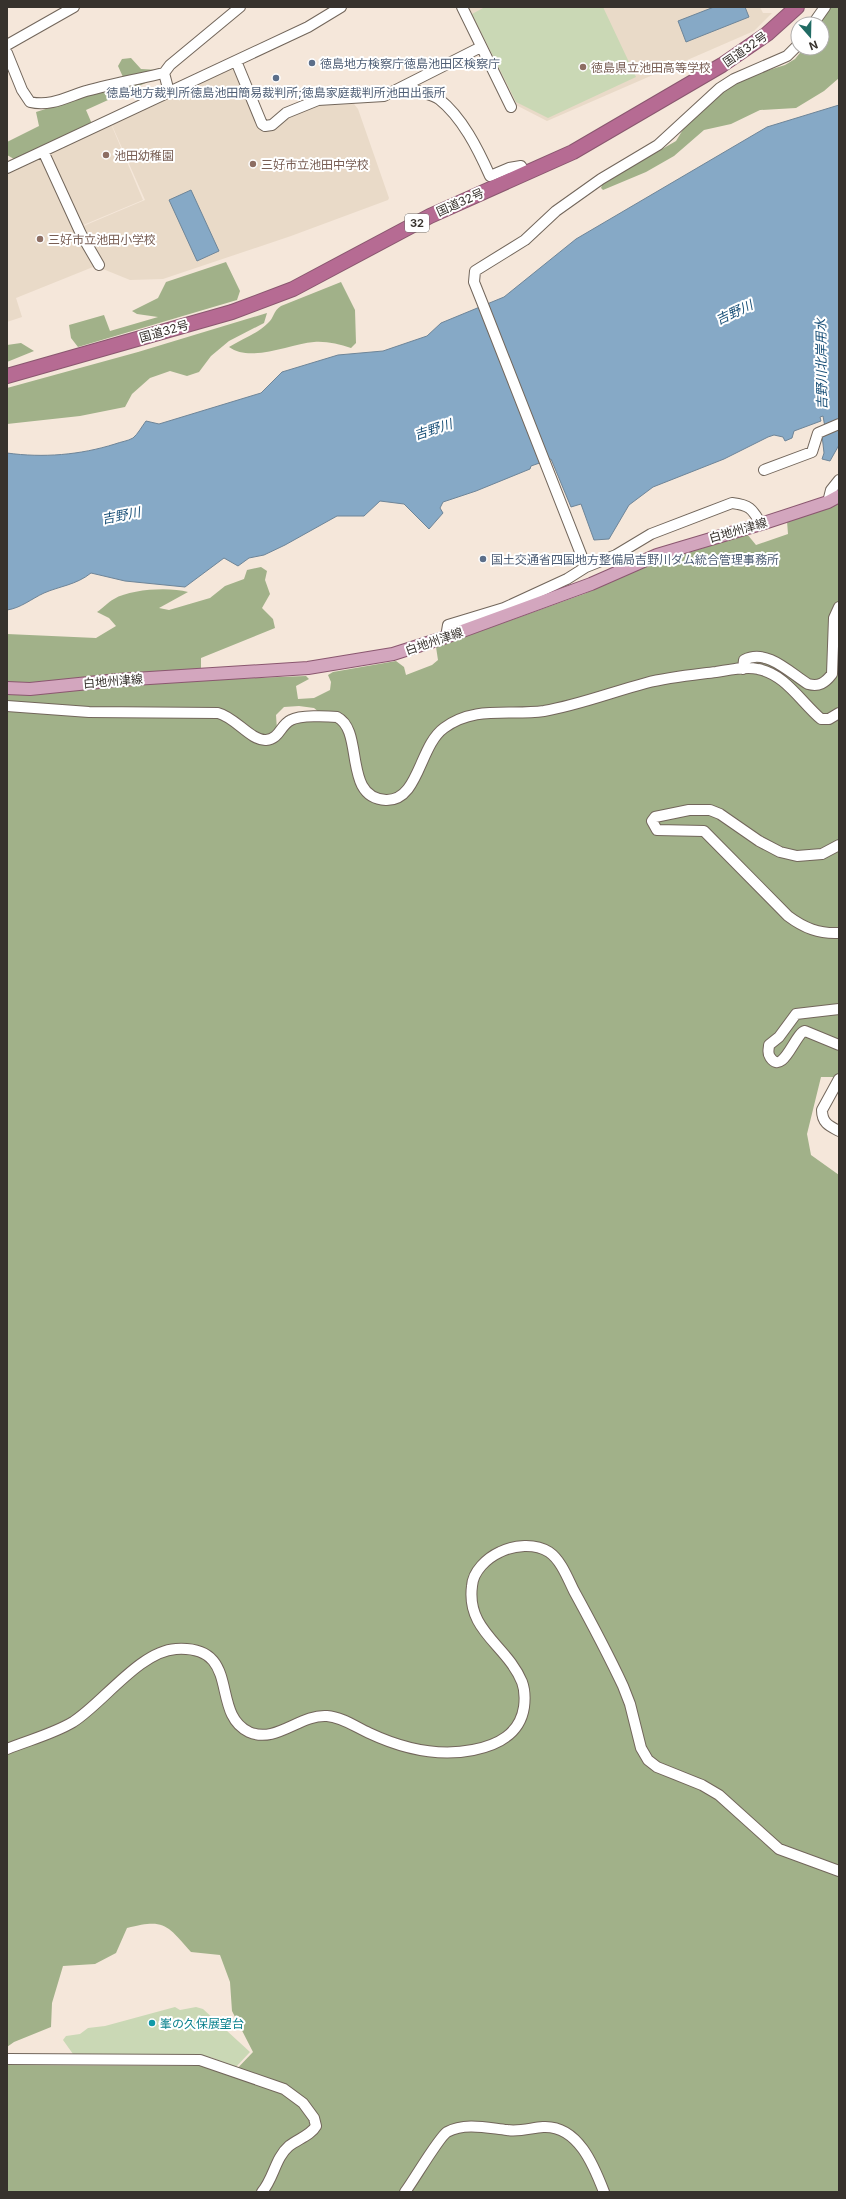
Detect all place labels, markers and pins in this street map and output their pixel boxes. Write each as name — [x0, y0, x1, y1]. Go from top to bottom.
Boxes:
place label: 徳島地方検察庁徳島池田区検察庁 — [320, 56, 500, 71]
marker: 徳島地方検察庁徳島池田区検察庁 — [307, 58, 317, 68]
place label: 徳島県立池田高等学校 — [591, 60, 711, 75]
marker: 徳島県立池田高等学校 — [578, 62, 588, 72]
marker: 徳島地方裁判所徳島池田簡易裁判所;徳島家庭裁判所池田出張所 — [271, 73, 281, 83]
place label: 徳島地方裁判所徳島池田簡易裁判所;徳島家庭裁判所池田出張所 — [106, 85, 446, 100]
place label: 池田幼稚園 — [114, 148, 174, 163]
marker: 池田幼稚園 — [101, 150, 111, 160]
place label: 三好市立池田中学校 — [261, 157, 369, 172]
marker: 三好市立池田中学校 — [248, 159, 258, 169]
place label: 三好市立池田小学校 — [48, 232, 156, 247]
marker: 三好市立池田小学校 — [35, 234, 45, 244]
place label: 国土交通省四国地方整備局吉野川ダム統合管理事務所 — [491, 552, 779, 567]
marker: 国土交通省四国地方整備局吉野川ダム統合管理事務所 — [478, 554, 488, 564]
place label: 峯の久保展望台 — [160, 2016, 244, 2031]
marker: 峯の久保展望台 — [147, 2018, 157, 2028]

